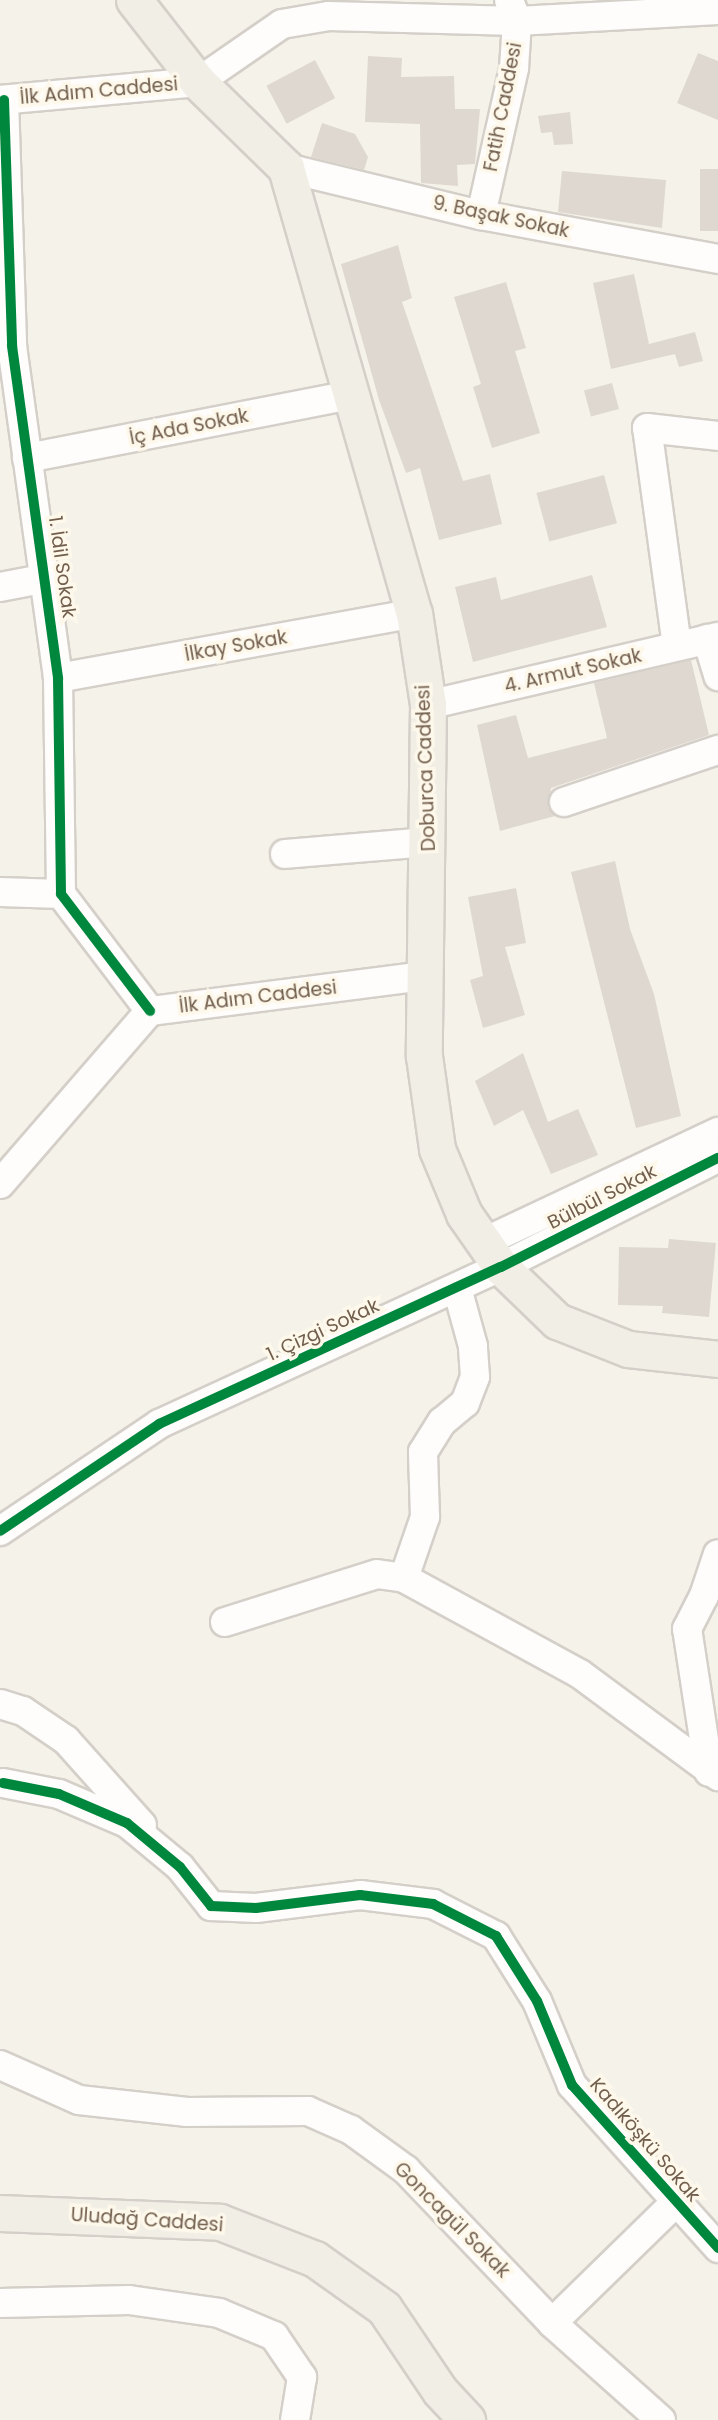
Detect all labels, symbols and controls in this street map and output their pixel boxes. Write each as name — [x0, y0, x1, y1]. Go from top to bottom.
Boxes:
street label: Fatih Caddesi — [479, 41, 527, 173]
street label: İlk Adım Caddesi — [19, 73, 179, 109]
street label: 9. Başak Sokak — [431, 191, 571, 243]
street label: İç Ada Sokak — [128, 404, 250, 450]
street label: 1. İdil Sokak — [44, 515, 80, 619]
street label: İlkay Sokak — [183, 626, 289, 666]
street label: 4. Armut Sokak — [502, 644, 644, 698]
street label: Doburca Caddesi — [412, 684, 440, 852]
street label: İlk Adım Caddesi — [178, 976, 338, 1018]
street label: Bülbül Sokak — [544, 1160, 660, 1234]
street label: 1. Çizgi Sokak — [263, 1294, 383, 1366]
street label: Kadıköşkü Sokak — [585, 2074, 705, 2206]
street label: Goncagül Sokak — [390, 2158, 514, 2282]
street label: Uludağ Caddesi — [70, 2203, 224, 2237]

